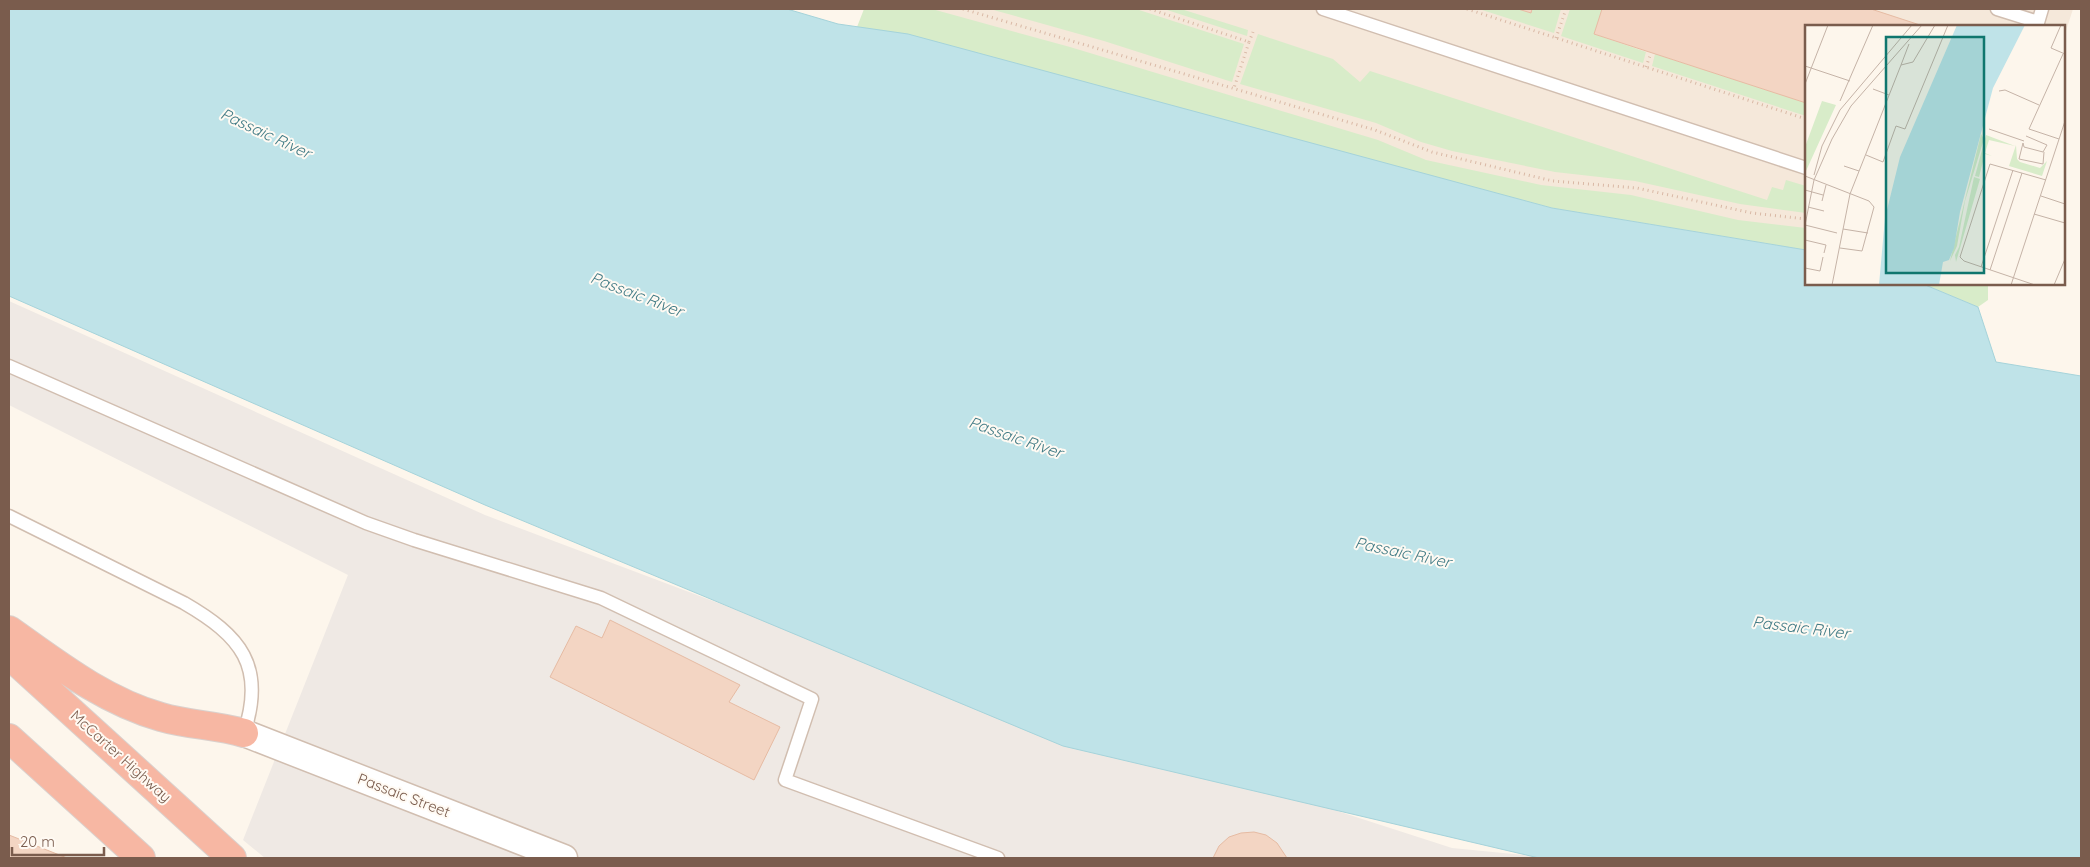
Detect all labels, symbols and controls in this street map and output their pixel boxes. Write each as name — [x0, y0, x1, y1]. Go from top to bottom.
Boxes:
inset map — [1805, 25, 2065, 285]
water label: Passaic River — [217, 103, 316, 164]
water label: Passaic River — [588, 267, 688, 322]
water label: Passaic River — [967, 412, 1067, 463]
water label: Passaic River — [1353, 532, 1455, 572]
water label: Passaic River — [1751, 611, 1853, 643]
street label: McCarter Highway — [67, 706, 175, 806]
street label: Passaic Street — [355, 769, 453, 821]
scale bar — [12, 824, 105, 856]
text: 20 m — [20, 832, 55, 851]

